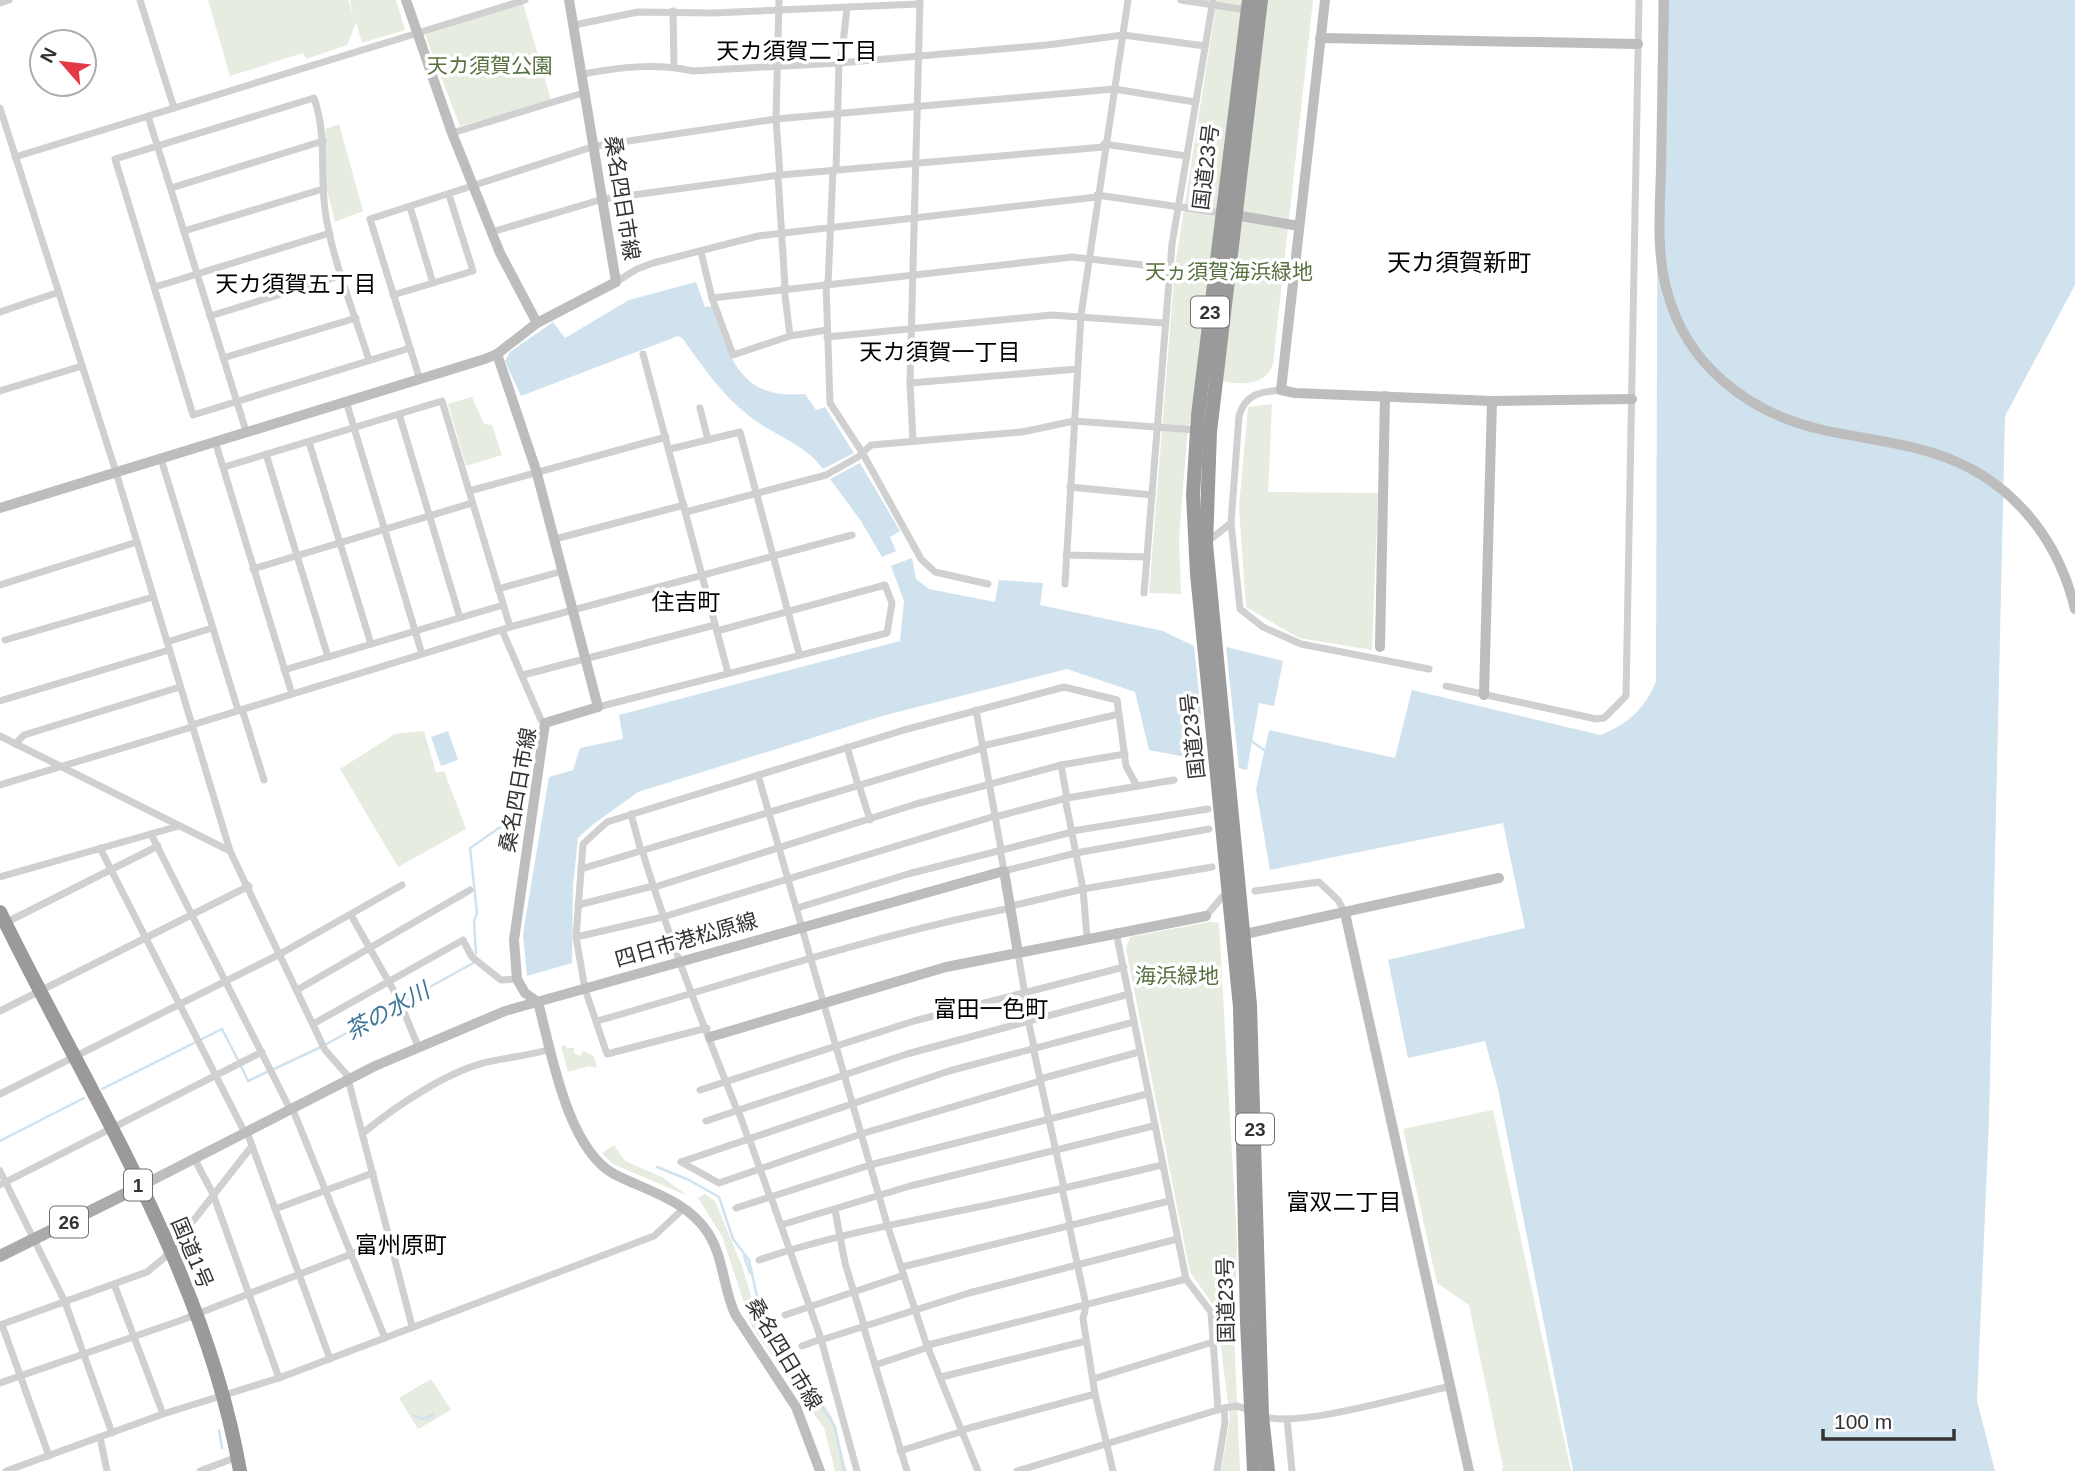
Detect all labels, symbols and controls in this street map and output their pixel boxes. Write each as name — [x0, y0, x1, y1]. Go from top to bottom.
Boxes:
north arrow — [28, 28, 98, 98]
district label: 天カ須賀二丁目 — [717, 38, 878, 64]
text: N — [36, 44, 61, 66]
park label: 天カ須賀公園 — [427, 54, 553, 77]
street label: 国道23号 — [1189, 123, 1222, 211]
street label: 桑名四日市線 — [601, 134, 644, 262]
district label: 天カ須賀新町 — [1387, 249, 1531, 276]
park label: 天ヵ須賀海浜緑地 — [1145, 260, 1313, 283]
district label: 天カ須賀五丁目 — [216, 271, 377, 297]
road number: 23 — [1191, 296, 1229, 328]
district label: 天カ須賀一丁目 — [860, 339, 1021, 365]
district label: 住吉町 — [652, 589, 721, 615]
street label: 国道23号 — [1177, 692, 1208, 780]
street label: 桑名四日市線 — [495, 726, 540, 854]
street label: 四日市港松原線 — [612, 908, 760, 971]
park label: 海浜緑地 — [1135, 964, 1219, 987]
water label: 茶の水川 — [340, 976, 436, 1045]
district label: 富田一色町 — [934, 996, 1049, 1022]
road number: 23 — [1236, 1114, 1274, 1144]
road number: 1 — [124, 1170, 152, 1200]
district label: 富双二丁目 — [1287, 1189, 1402, 1215]
road number: 26 — [50, 1206, 88, 1238]
street label: 国道1号 — [167, 1214, 218, 1292]
district label: 富州原町 — [355, 1232, 447, 1258]
street label: 国道23号 — [1213, 1257, 1238, 1343]
street label: 桑名四日市線 — [742, 1294, 827, 1414]
scale bar — [1823, 1398, 1954, 1442]
text: 100 m — [1834, 1410, 1892, 1433]

